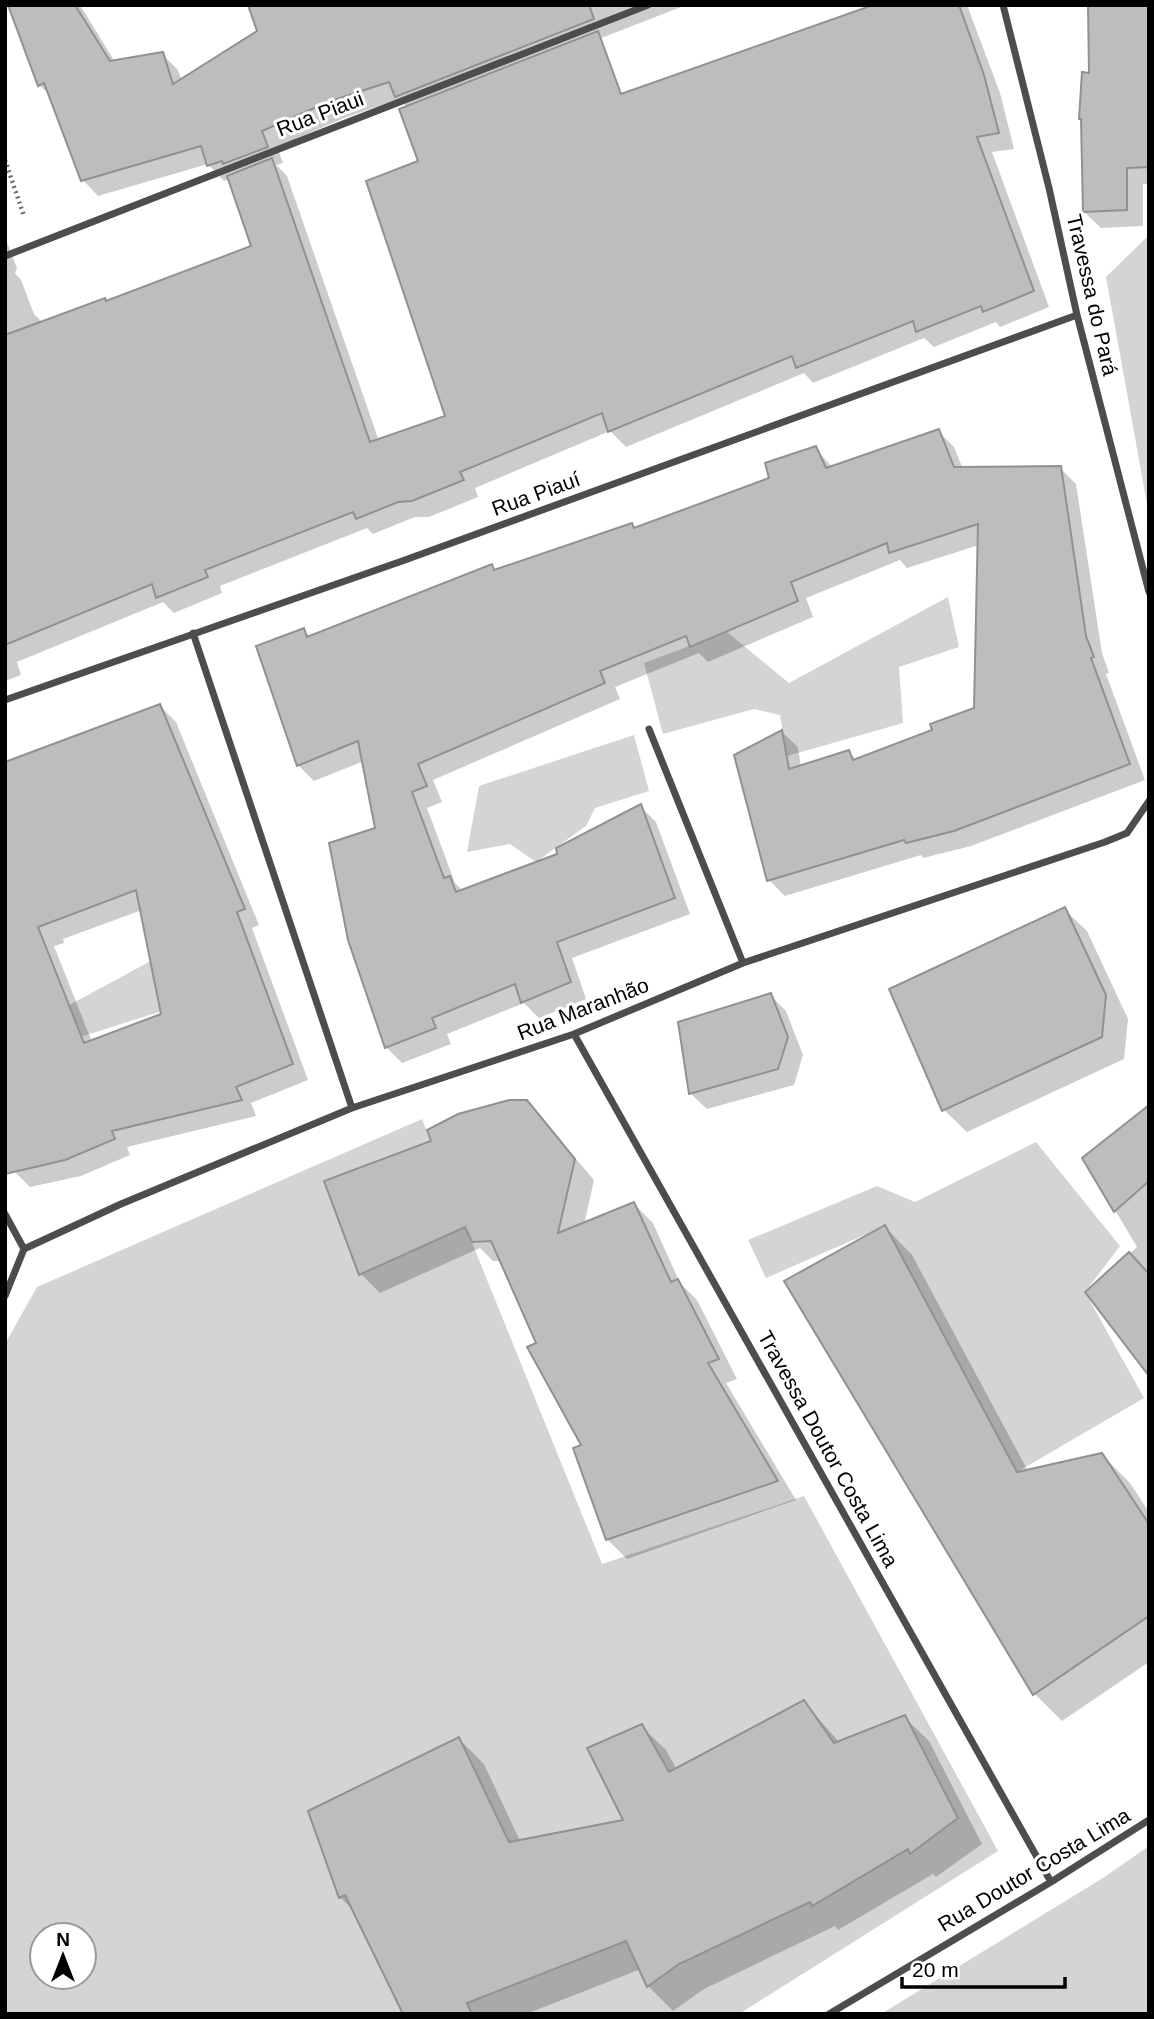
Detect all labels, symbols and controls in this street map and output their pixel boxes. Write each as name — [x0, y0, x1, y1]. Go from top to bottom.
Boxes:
street label: Rua Piaui — [273, 86, 366, 141]
street label: Travessa do Pará — [1063, 212, 1122, 378]
street label: Rua Piauí — [489, 467, 583, 520]
street label: Rua Maranhão — [514, 973, 652, 1044]
street label: Travessa Doutor Costa Lima — [754, 1327, 903, 1571]
street label: Rua Doutor Costa Lima — [934, 1803, 1134, 1936]
north arrow — [28, 1921, 98, 1991]
text: N — [56, 1929, 70, 1950]
scale bar — [902, 1946, 1065, 1990]
text: 20 m — [912, 1958, 959, 1981]

